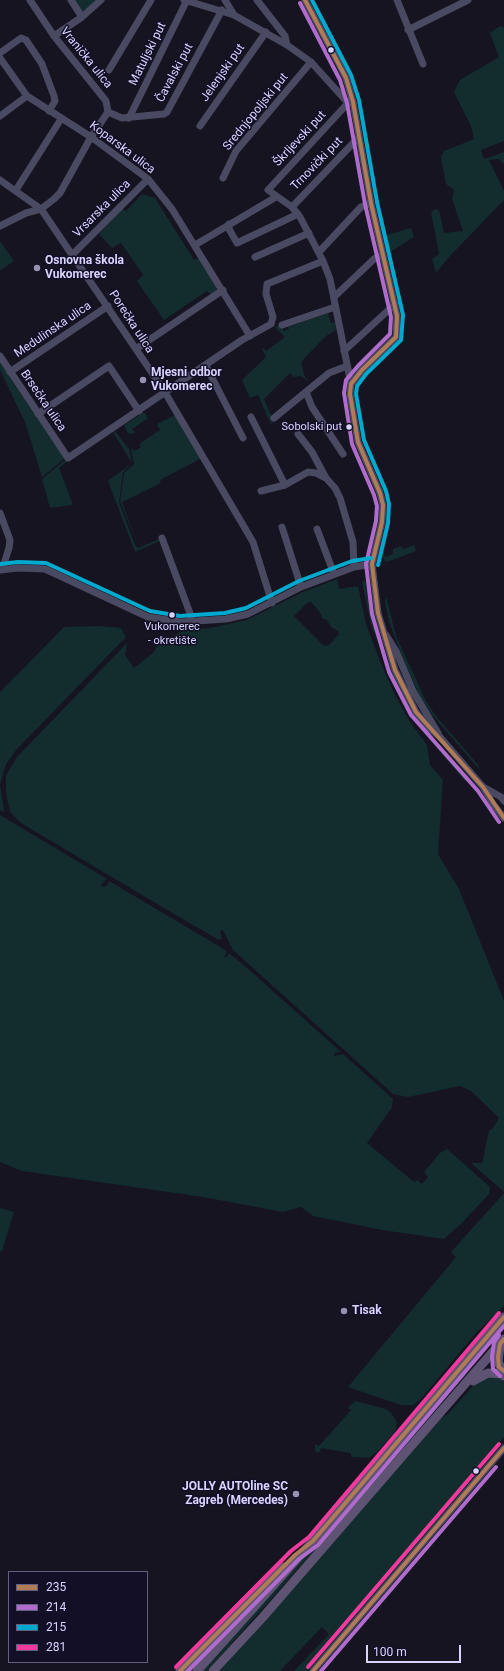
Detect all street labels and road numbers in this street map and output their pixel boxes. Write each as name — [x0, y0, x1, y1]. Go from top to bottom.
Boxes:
street label: Matuljski put — [126, 20, 170, 88]
street label: Vranička ulica — [57, 25, 115, 91]
street label: Čavalski put — [153, 41, 197, 105]
street label: Jelenjski put — [198, 41, 248, 105]
street label: Srednjopoljski put — [220, 70, 292, 154]
street label: Škrljevski put — [271, 108, 329, 170]
street label: Koparska ulica — [86, 119, 158, 177]
street label: Trnovički put — [288, 134, 346, 194]
street label: Vrsarska ulica — [70, 177, 134, 241]
street label: Porečka ulica — [105, 288, 157, 356]
street label: Medulinska ulica — [12, 299, 94, 361]
street label: Brsečka ulica — [17, 367, 69, 435]

